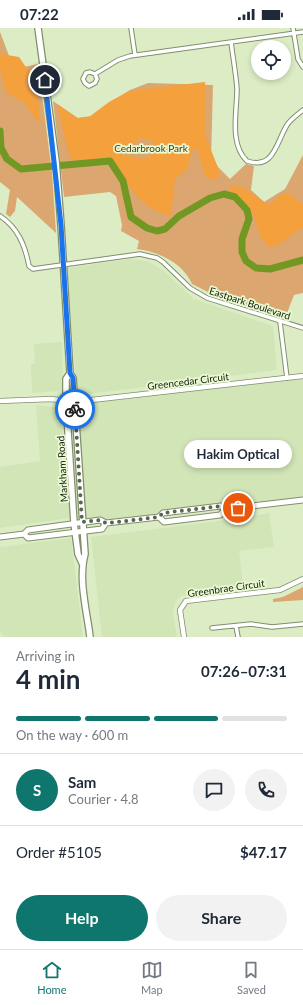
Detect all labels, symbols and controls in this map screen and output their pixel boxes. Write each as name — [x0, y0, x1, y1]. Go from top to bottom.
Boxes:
text: 07:22 — [20, 5, 59, 23]
map controls — [251, 40, 291, 80]
button: locate — [251, 40, 291, 80]
pin — [28, 63, 62, 97]
icon: home — [34, 69, 56, 91]
park label: Cedarbrook Park — [114, 142, 189, 154]
street label: Eastpark Boulevard — [208, 284, 292, 322]
street label: Greencedar Circuit — [146, 370, 230, 392]
courier — [55, 389, 95, 429]
icon: bike — [64, 398, 86, 420]
street label: Markham Road — [54, 436, 70, 502]
callout: Hakim Optical — [184, 440, 292, 468]
text: Hakim Optical — [197, 446, 279, 462]
pin — [221, 491, 255, 525]
icon: bag — [227, 497, 249, 519]
street label: Greenbrae Circuit — [187, 577, 266, 599]
text: Arriving in — [16, 648, 75, 664]
text: 07:26–07:31 — [201, 662, 287, 680]
text: 4 min — [16, 663, 80, 695]
text: On the way · 600 m — [16, 727, 128, 743]
button: chat — [193, 769, 235, 811]
button: phone — [245, 769, 287, 811]
text: Sam — [68, 773, 96, 791]
text: S — [33, 781, 41, 799]
text: Courier · 4.8 — [68, 791, 139, 807]
text: Order #5105 — [16, 843, 102, 861]
text: $47.17 — [240, 843, 287, 861]
button: Help — [16, 895, 148, 941]
button: Share — [156, 895, 287, 941]
tab: Home — [37, 959, 66, 996]
tab: Map — [141, 959, 163, 996]
tab: Saved — [237, 959, 266, 996]

